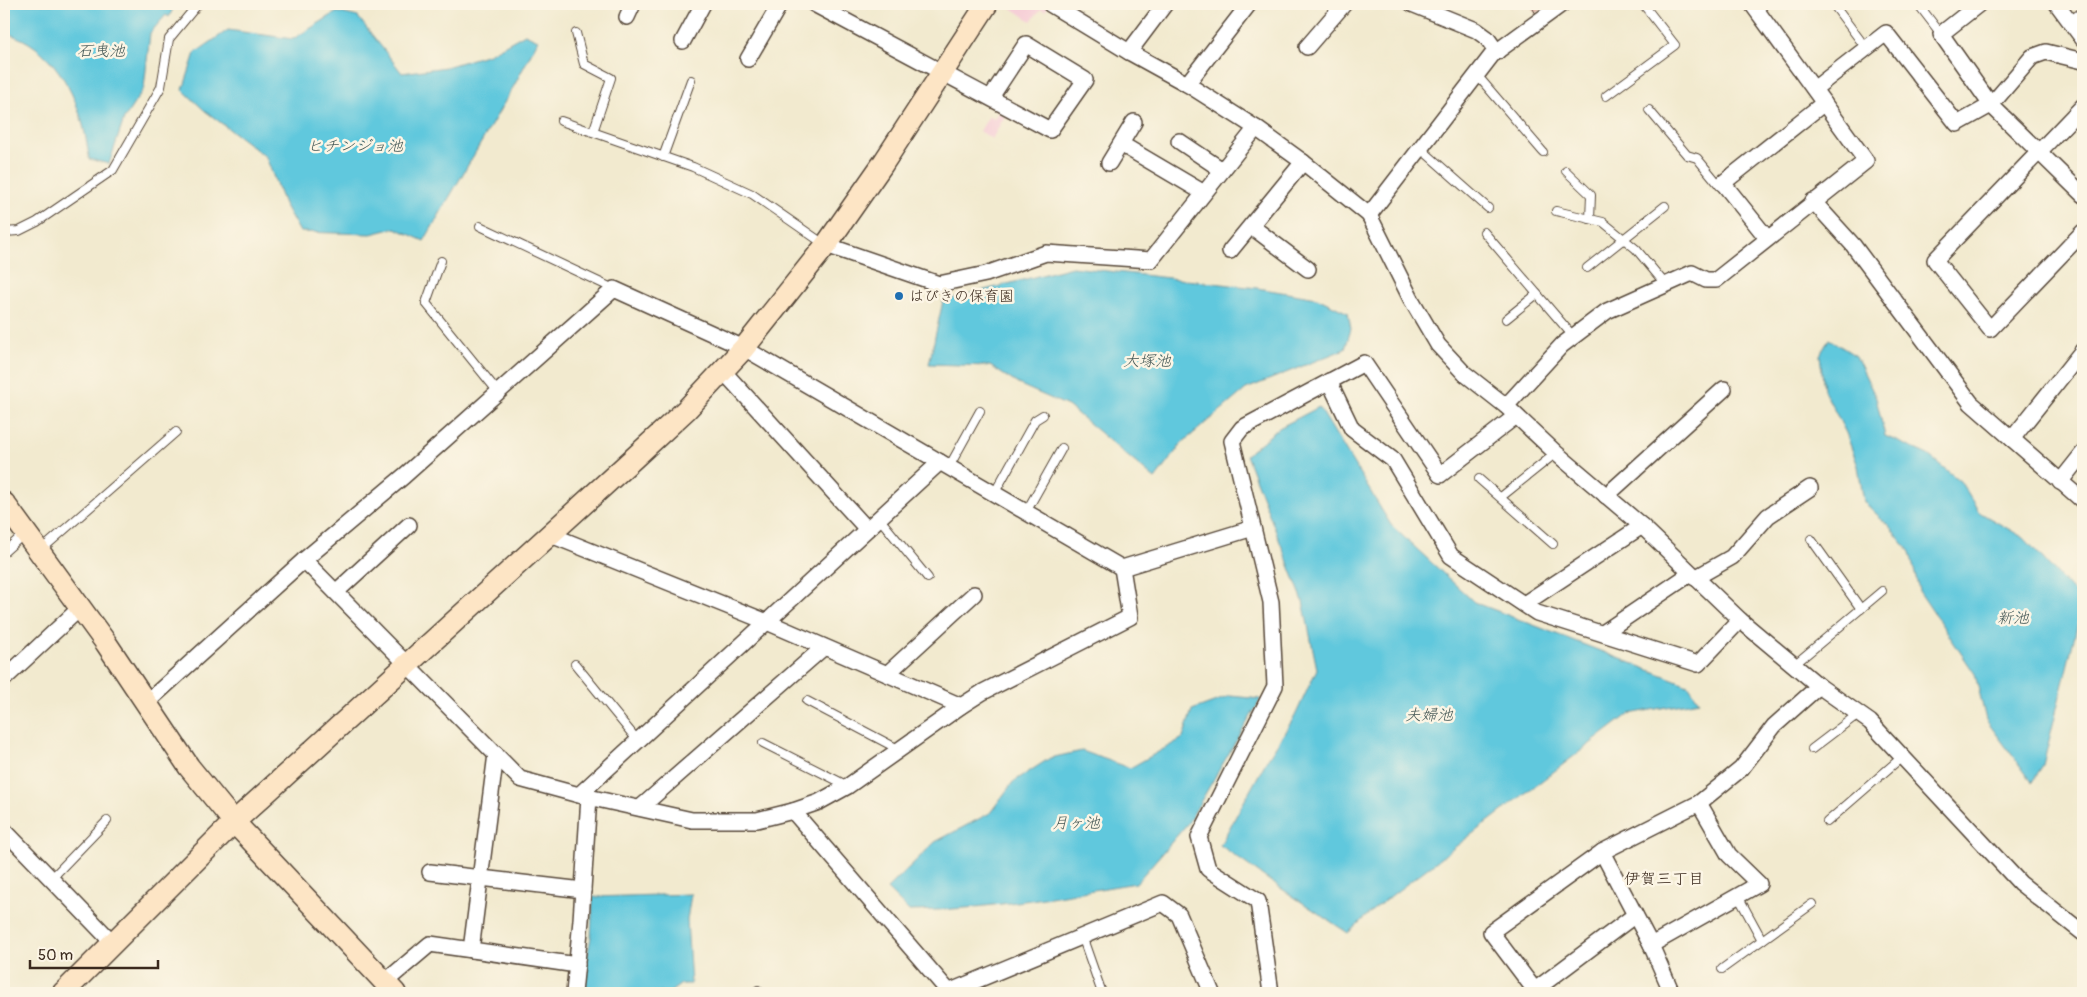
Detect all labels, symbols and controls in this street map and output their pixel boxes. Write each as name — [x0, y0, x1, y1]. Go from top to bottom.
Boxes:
water label: 石曳池 — [77, 41, 126, 61]
water label: ヒチンジョ池 — [307, 136, 404, 156]
place label: はびきの保育園 — [909, 287, 1014, 306]
marker: はびきの保育園 — [893, 290, 905, 302]
water label: 大塚池 — [1123, 351, 1172, 371]
water label: 新池 — [1997, 608, 2030, 628]
water label: 夫婦池 — [1405, 705, 1454, 725]
water label: 月ヶ池 — [1052, 813, 1101, 833]
district label: 伊賀三丁目 — [1624, 869, 1704, 889]
scale bar — [30, 937, 158, 969]
text: 50 m — [38, 946, 73, 965]

